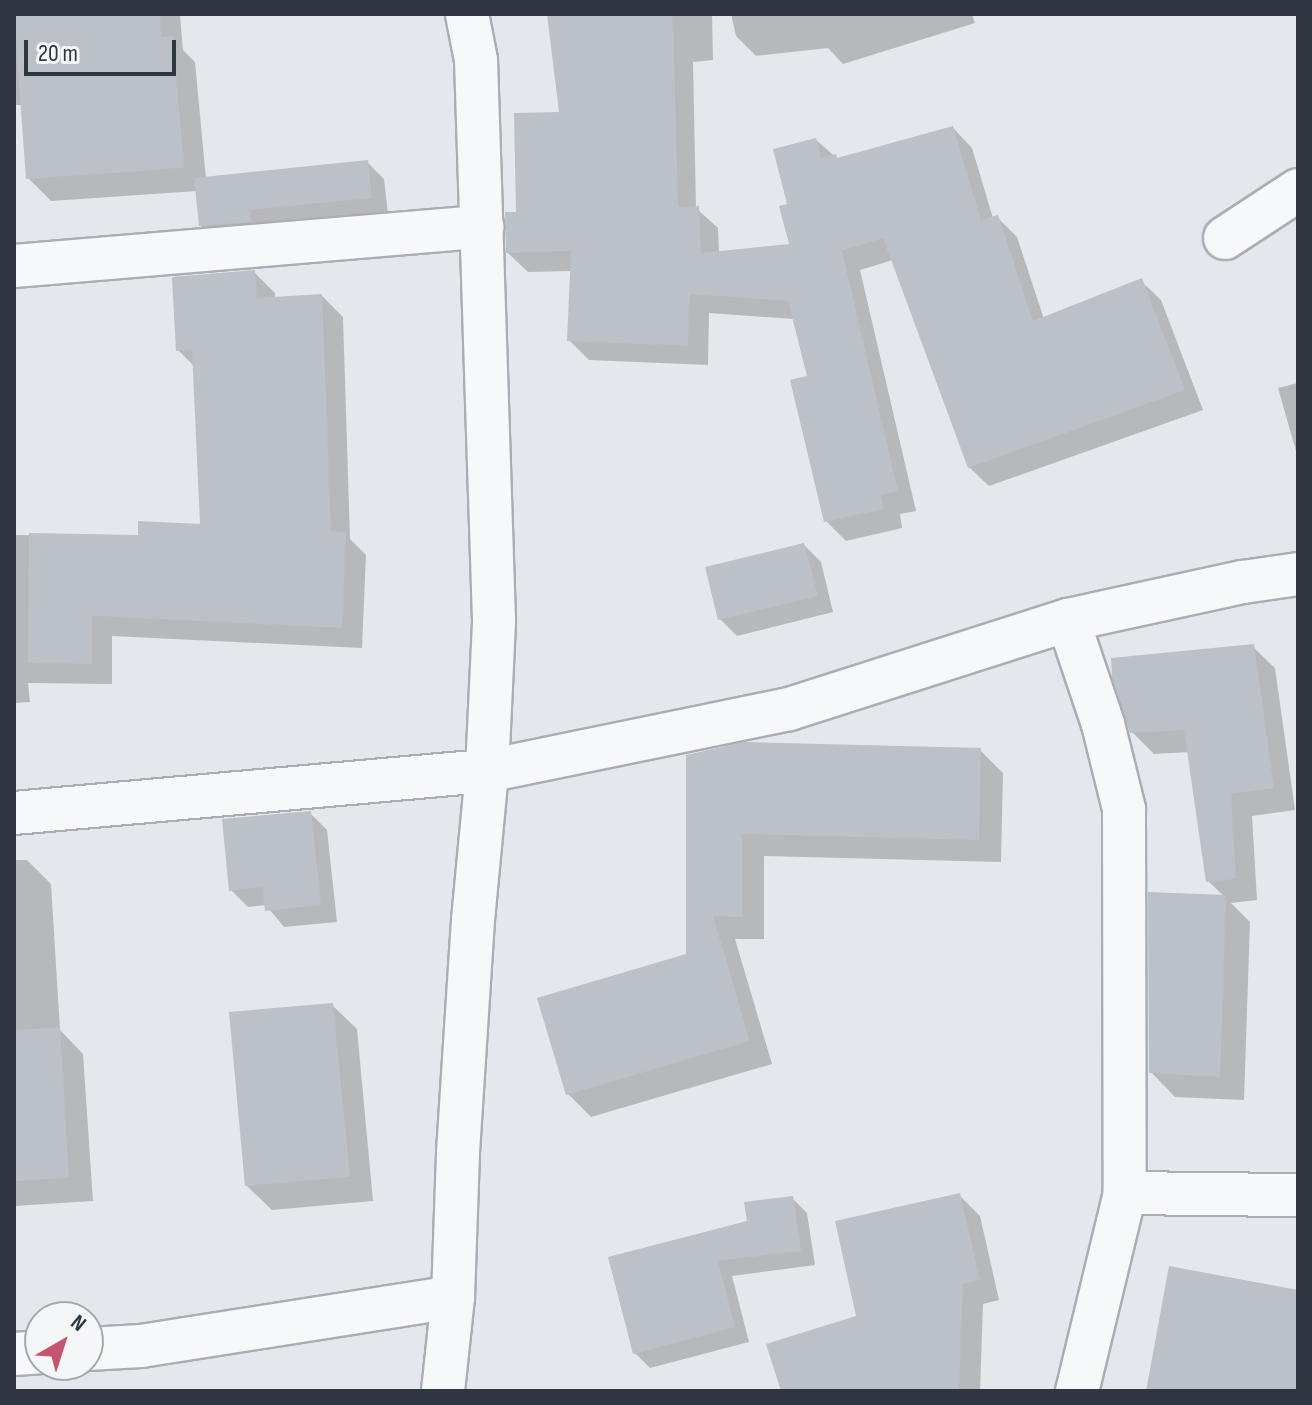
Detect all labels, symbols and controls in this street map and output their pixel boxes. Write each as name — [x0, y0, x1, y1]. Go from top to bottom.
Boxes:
scale bar — [28, 24, 180, 74]
text: 20 m — [38, 39, 78, 68]
north arrow — [24, 1301, 104, 1381]
text: N — [65, 1309, 91, 1338]

